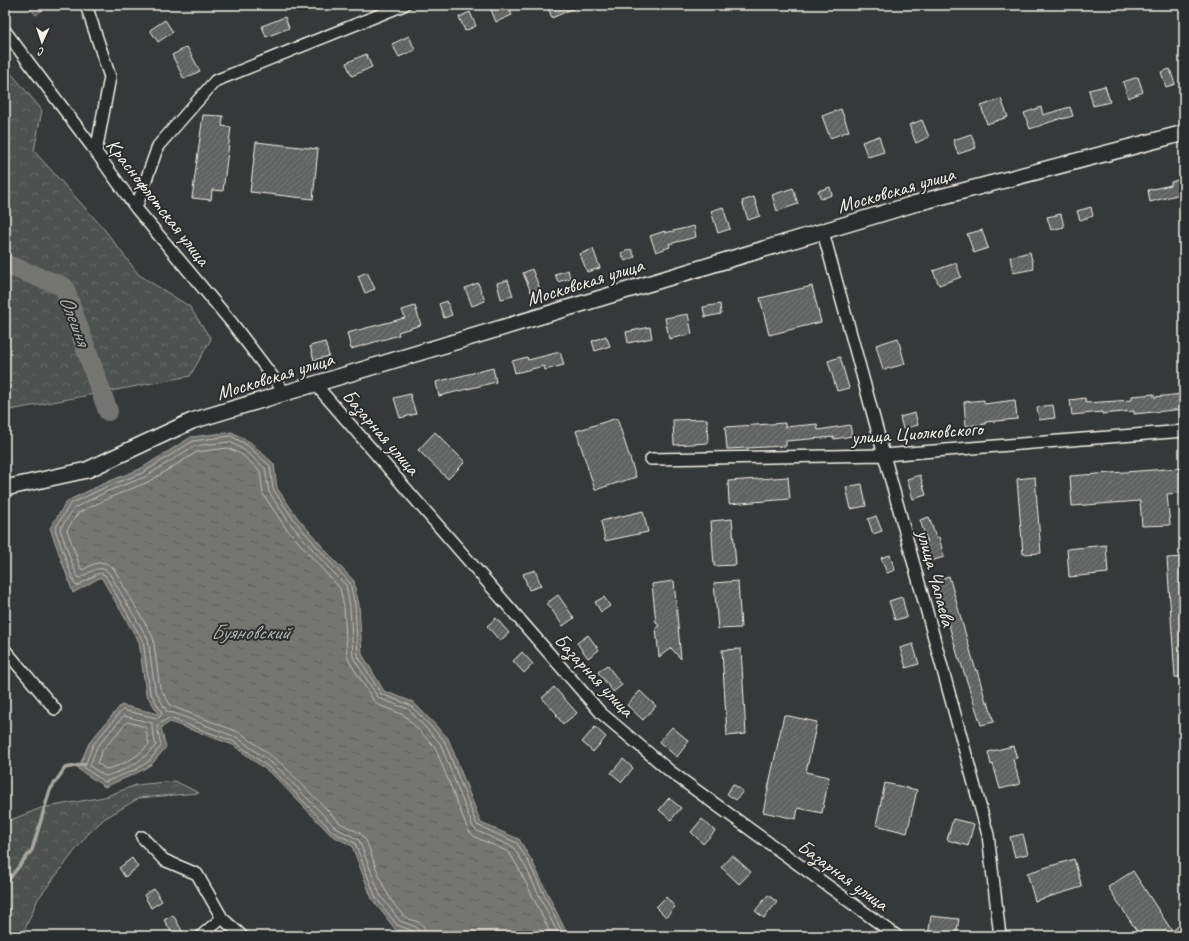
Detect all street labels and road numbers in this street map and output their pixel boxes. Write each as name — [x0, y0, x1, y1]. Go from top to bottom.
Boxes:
street label: Краснофлотская улица — [100, 133, 217, 272]
street label: Московская улица — [834, 161, 959, 219]
street label: Московская улица — [523, 252, 648, 312]
street label: Московская улица — [213, 346, 338, 406]
street label: Базарная улица — [336, 384, 426, 482]
street label: улица Циолковского — [850, 416, 985, 450]
street label: улица Чапаева — [911, 526, 961, 630]
street label: Базарная улица — [548, 628, 640, 724]
street label: Базарная улица — [792, 834, 894, 918]

